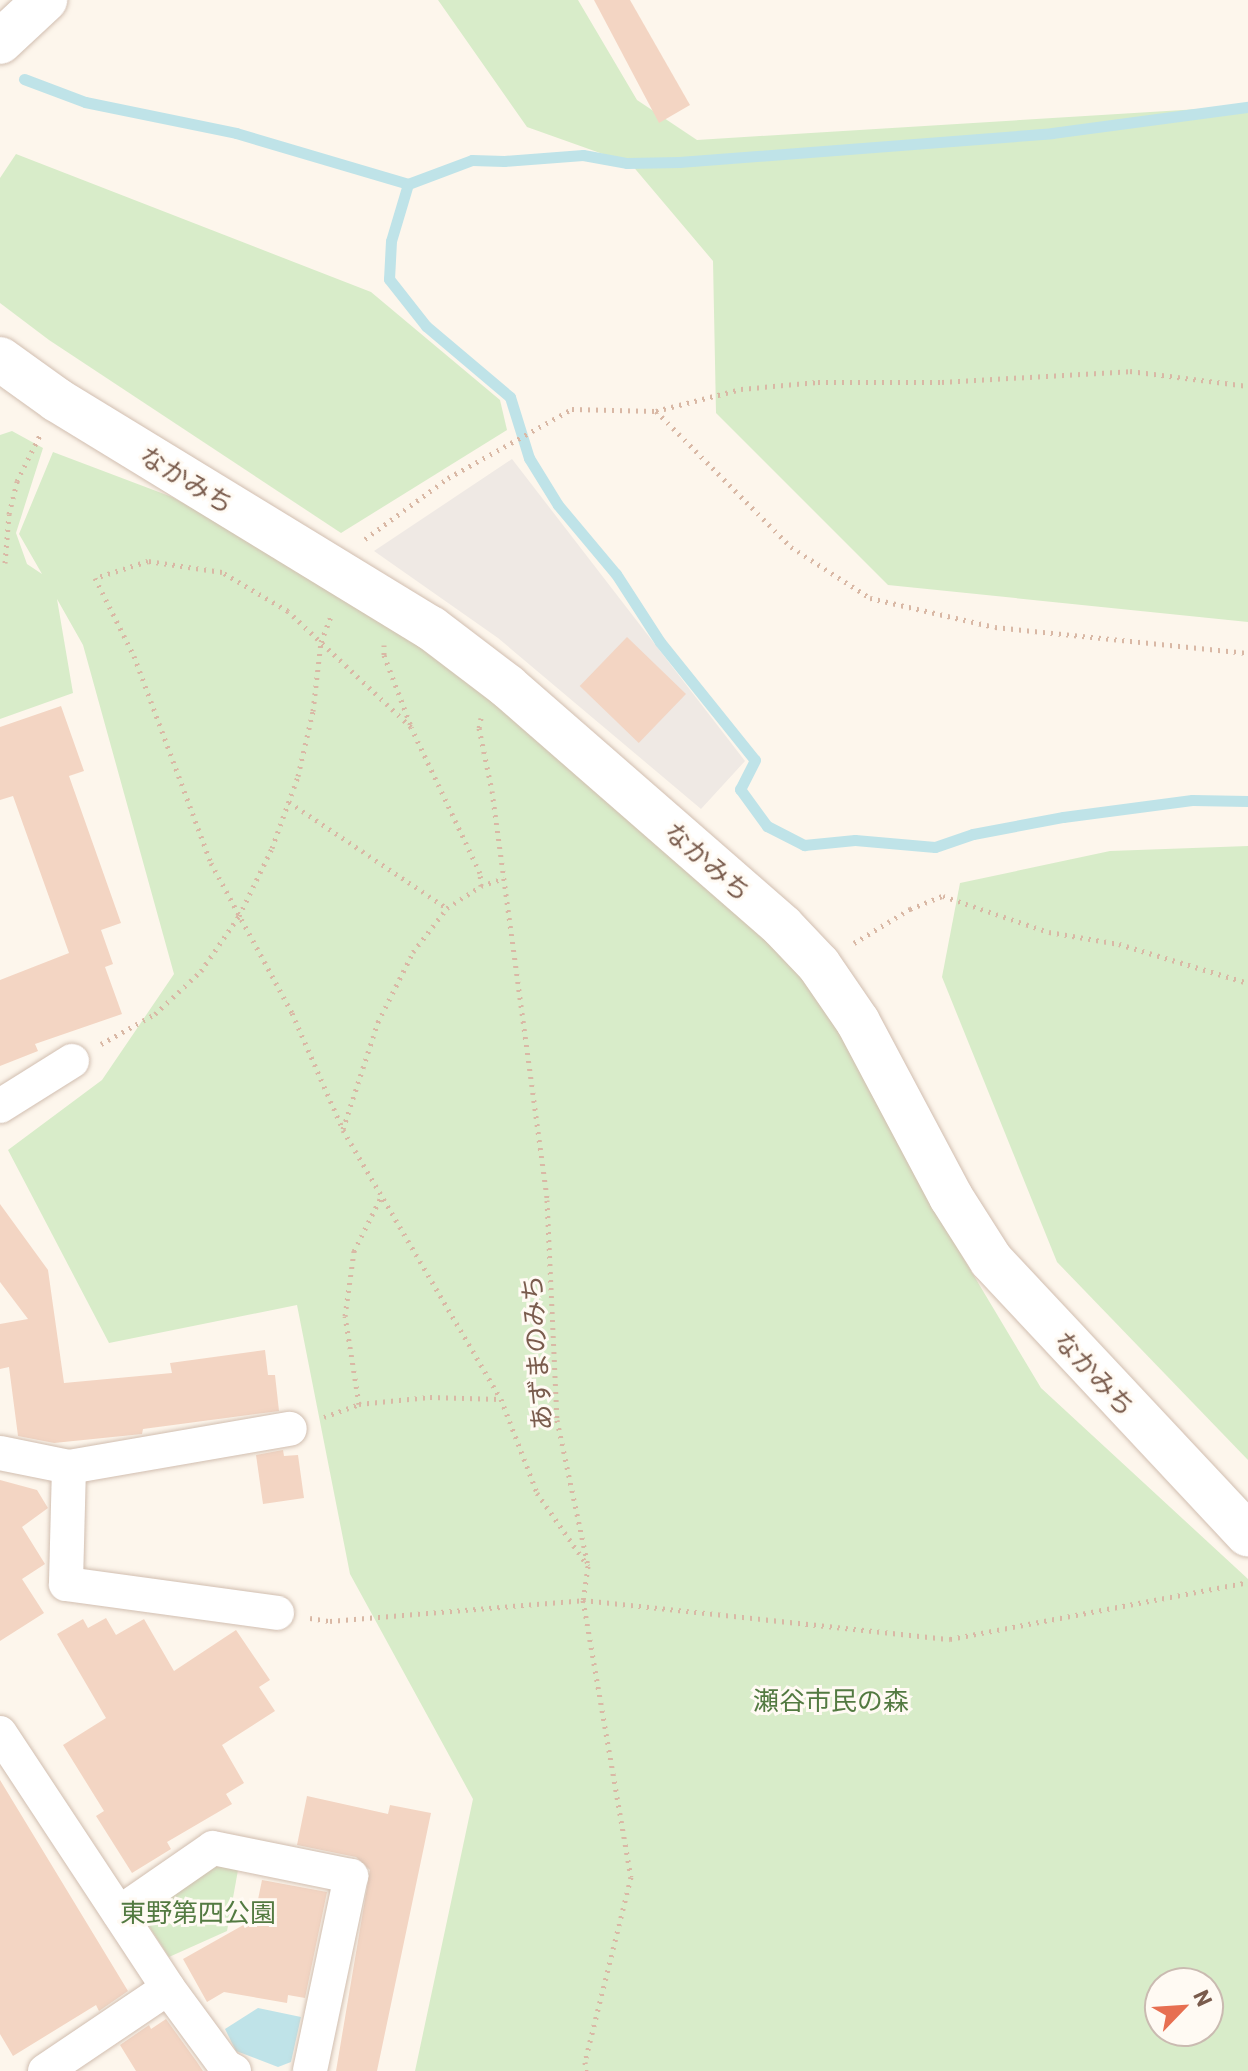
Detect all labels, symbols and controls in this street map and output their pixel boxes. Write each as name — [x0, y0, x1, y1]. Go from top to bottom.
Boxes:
street label: なかみち — [134, 439, 240, 519]
street label: なかみち — [659, 815, 757, 907]
street label: あずまのみち — [515, 1274, 557, 1432]
street label: なかみち — [1048, 1324, 1142, 1422]
park label: 瀬谷市民の森 — [753, 1684, 909, 1716]
park label: 東野第四公園 — [120, 1896, 276, 1928]
north arrow — [1144, 1967, 1224, 2047]
text: N — [1189, 1986, 1219, 2010]

